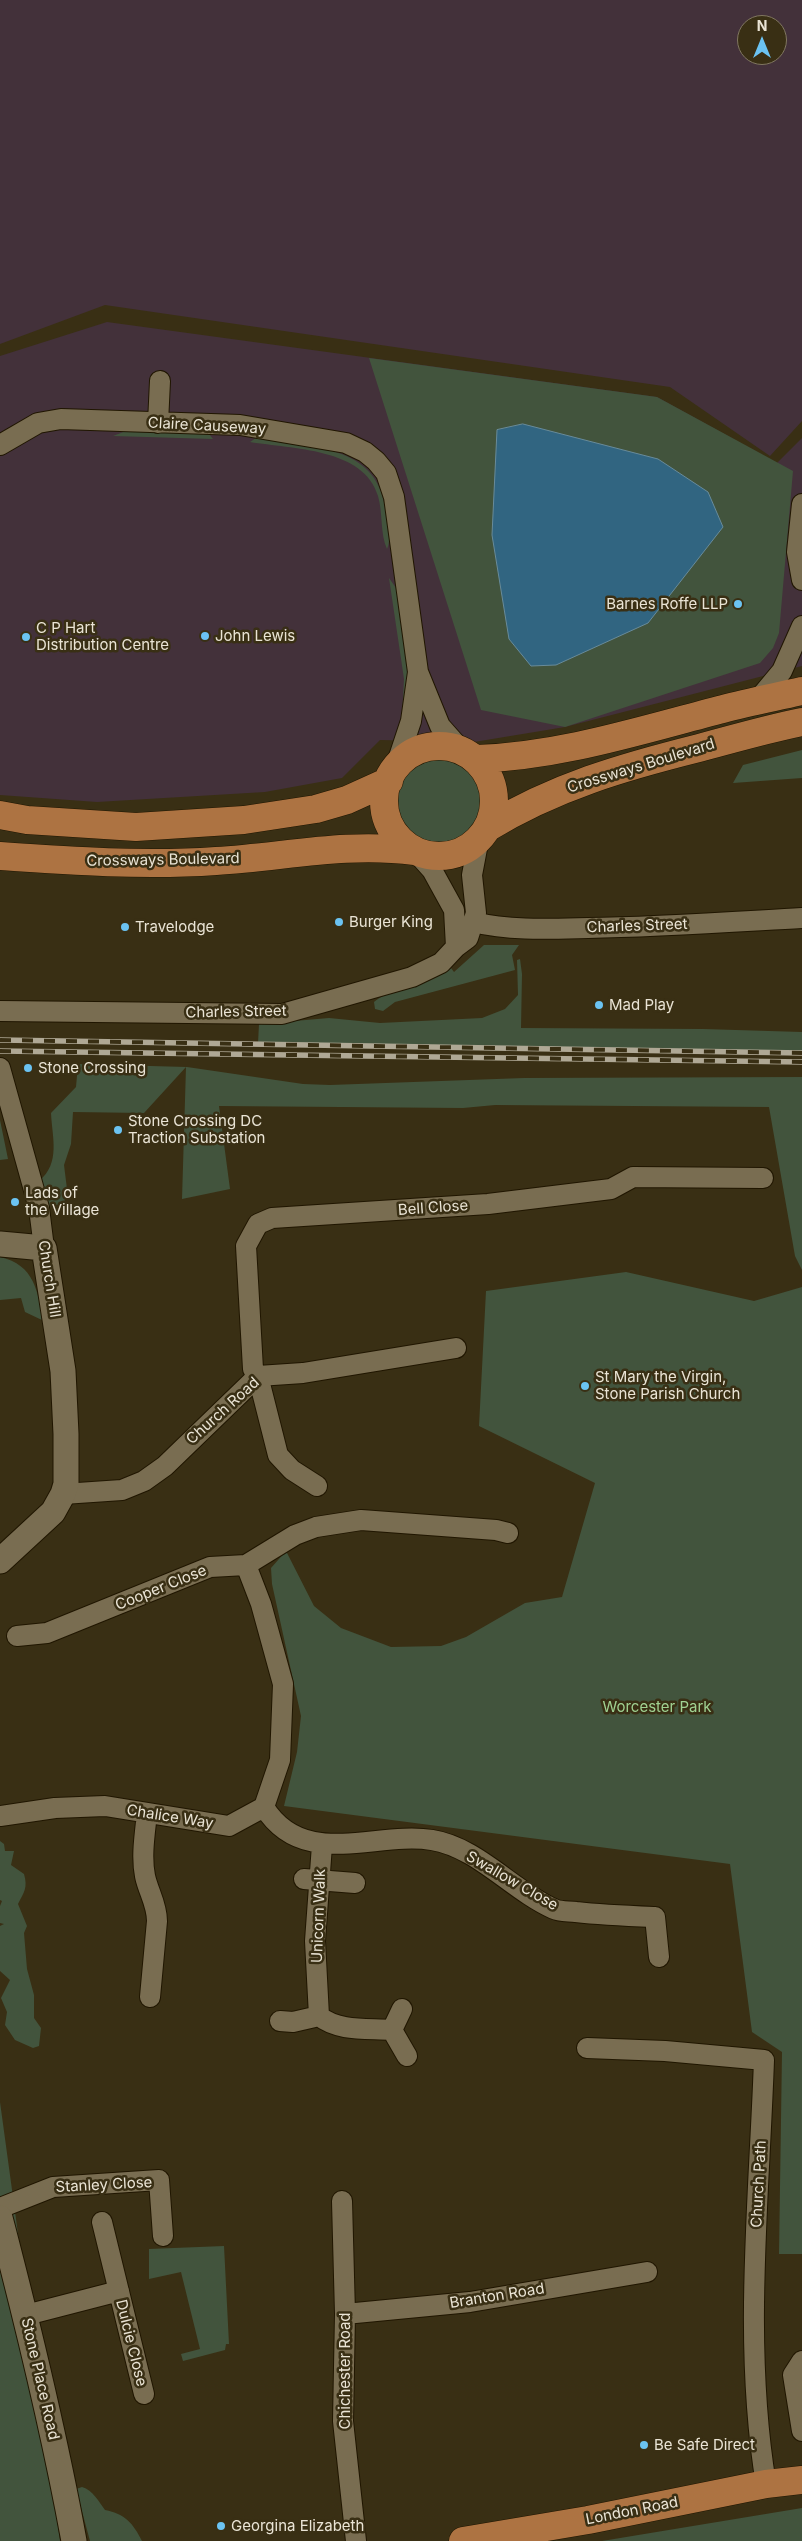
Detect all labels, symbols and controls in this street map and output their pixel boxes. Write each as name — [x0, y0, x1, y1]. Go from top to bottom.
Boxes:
north arrow — [737, 15, 787, 65]
text: N — [757, 17, 767, 34]
street label: Claire Causeway — [147, 414, 267, 438]
place label: Barnes Roffe LLP — [606, 595, 728, 613]
marker: Barnes Roffe LLP — [732, 598, 744, 610]
place label: C P Hart Distribution Centre — [36, 619, 169, 654]
place label: John Lewis — [215, 627, 295, 645]
marker: John Lewis — [199, 630, 211, 642]
marker: C P Hart Distribution Centre — [20, 631, 32, 643]
street label: Crossways Boulevard — [565, 735, 717, 797]
street label: Crossways Boulevard — [86, 850, 240, 870]
place label: Burger King — [349, 913, 433, 931]
street label: Charles Street — [586, 915, 688, 937]
marker: Burger King — [333, 916, 345, 928]
place label: Travelodge — [135, 918, 214, 936]
marker: Travelodge — [119, 921, 131, 933]
place label: Mad Play — [609, 996, 674, 1014]
marker: Mad Play — [593, 999, 605, 1011]
street label: Charles Street — [185, 1002, 287, 1022]
place label: Stone Crossing — [38, 1059, 146, 1077]
marker: Stone Crossing — [22, 1062, 34, 1074]
place label: Stone Crossing DC Traction Substation — [128, 1112, 265, 1147]
marker: Stone Crossing DC Traction Substation — [112, 1124, 124, 1136]
place label: Lads of the Village — [25, 1184, 99, 1219]
marker: Lads of the Village — [9, 1196, 21, 1208]
street label: Bell Close — [397, 1197, 469, 1219]
street label: Church Hill — [34, 1239, 64, 1319]
place label: St Mary the Virgin, Stone Parish Church — [595, 1368, 740, 1403]
street label: Church Road — [183, 1374, 263, 1448]
marker: St Mary the Virgin, Stone Parish Church — [579, 1380, 591, 1392]
street label: Cooper Close — [113, 1561, 209, 1615]
park label: Worcester Park — [602, 1698, 712, 1716]
street label: Chalice Way — [125, 1801, 215, 1833]
street label: Swallow Close — [463, 1847, 561, 1915]
street label: Unicorn Walk — [308, 1868, 330, 1964]
street label: Church Path — [748, 2140, 770, 2228]
street label: Stanley Close — [55, 2173, 153, 2197]
street label: Branton Road — [448, 2280, 546, 2312]
street label: Dulcie Close — [112, 2298, 150, 2388]
street label: Chichester Road — [336, 2312, 354, 2430]
street label: Stone Place Road — [17, 2316, 63, 2442]
place label: Be Safe Direct — [654, 2436, 755, 2454]
marker: Be Safe Direct — [638, 2439, 650, 2451]
street label: London Road — [584, 2493, 680, 2529]
place label: Georgina Elizabeth — [231, 2517, 364, 2535]
marker: Georgina Elizabeth — [215, 2520, 227, 2532]

